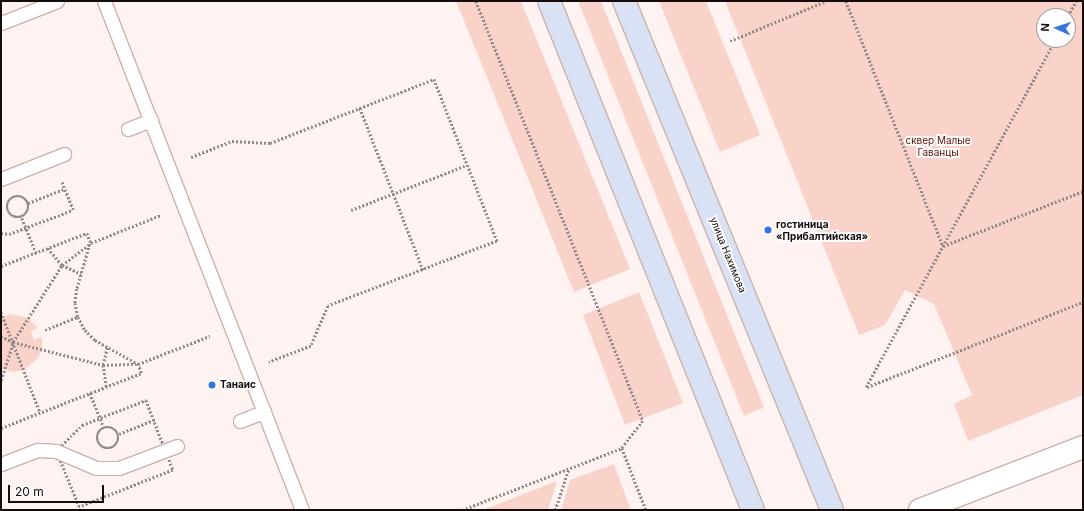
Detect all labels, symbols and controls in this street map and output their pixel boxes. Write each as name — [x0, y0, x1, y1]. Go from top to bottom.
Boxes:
north arrow — [1036, 8, 1076, 48]
text: N — [1038, 23, 1052, 32]
park label: сквер Малые Гаванцы — [905, 134, 971, 158]
street label: улица Нахимова — [707, 215, 749, 295]
place label: гостиница «Прибалтийская» — [776, 218, 868, 242]
marker: гостиница «Прибалтийская» — [763, 225, 773, 235]
place label: Танаис — [220, 379, 256, 391]
marker: Танаис — [207, 380, 217, 390]
scale bar — [10, 477, 106, 503]
text: 20 m — [15, 484, 44, 499]

